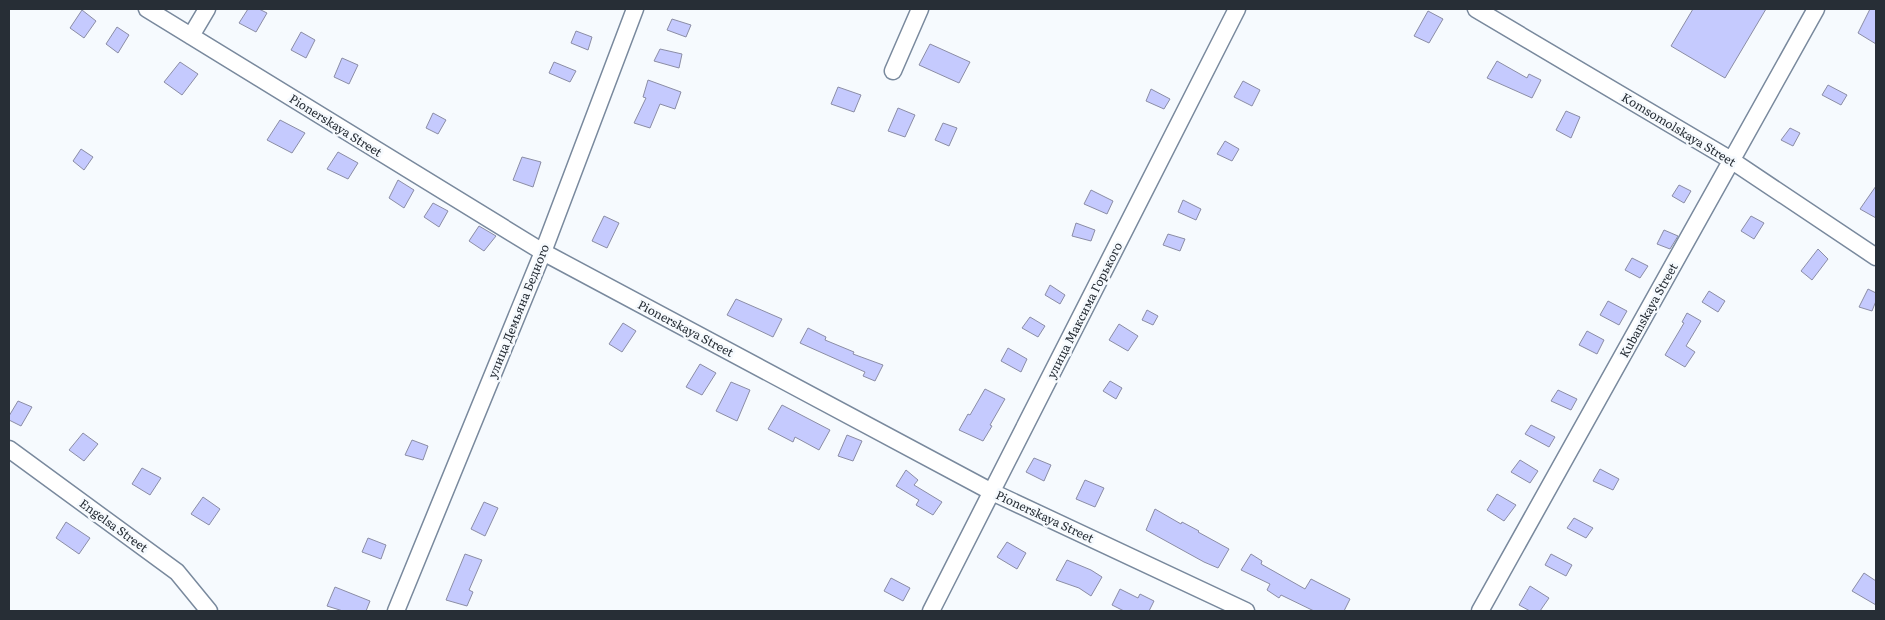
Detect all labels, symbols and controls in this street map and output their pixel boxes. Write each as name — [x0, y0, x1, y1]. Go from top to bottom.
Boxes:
street label: Komsomolskaya Street — [1618, 88, 1740, 170]
street label: Pionerskaya Street — [286, 89, 386, 161]
street label: улица Максима Горького — [1042, 239, 1126, 381]
street label: улица Демьяна Бедного — [483, 241, 553, 381]
street label: Kubanskaya Street — [1614, 259, 1682, 361]
street label: Pionerskaya Street — [635, 295, 737, 361]
street label: Pionerskaya Street — [993, 485, 1097, 547]
street label: Engelsa Street — [76, 494, 152, 556]

